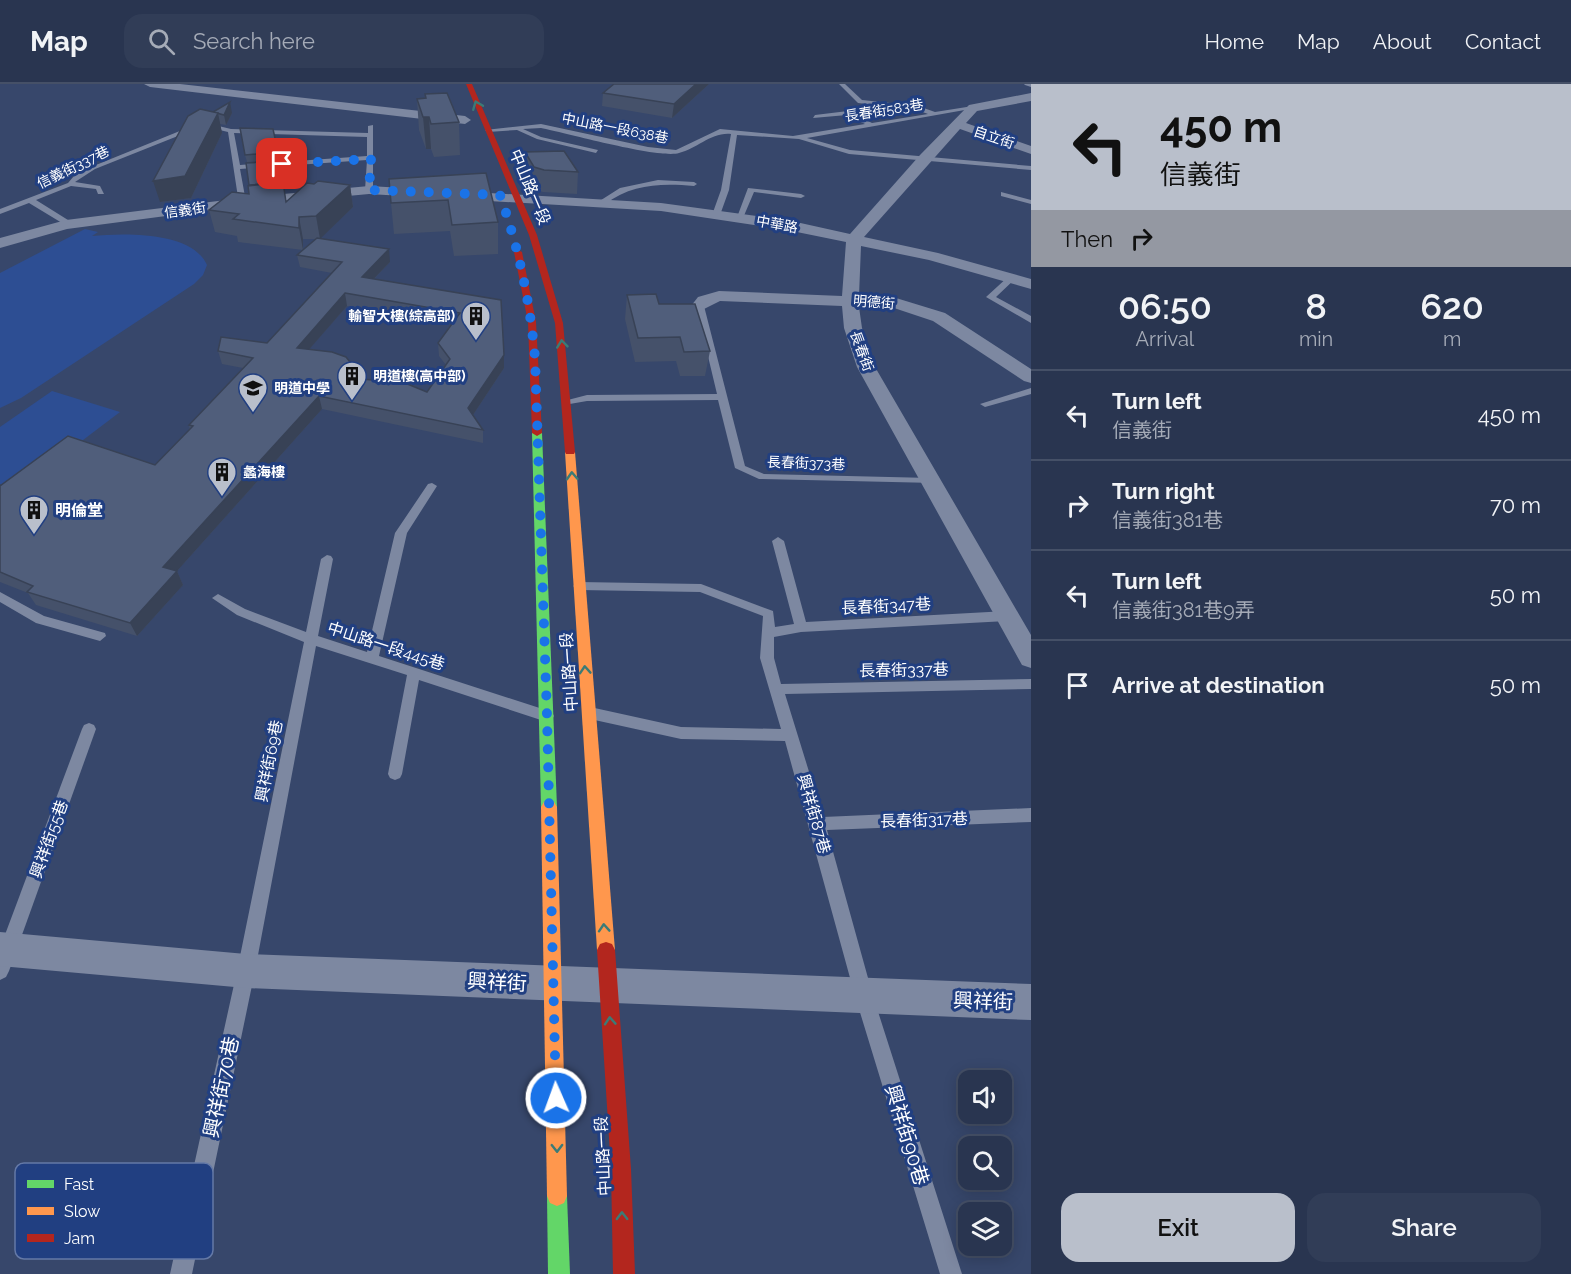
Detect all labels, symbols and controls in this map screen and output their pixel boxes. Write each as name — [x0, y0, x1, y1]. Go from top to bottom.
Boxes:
search box — [124, 14, 544, 68]
text: Map — [30, 25, 88, 58]
icon: search — [145, 25, 178, 58]
text: Search here — [193, 28, 315, 54]
text: Home — [1205, 29, 1264, 54]
text: Map — [1297, 29, 1340, 54]
text: About — [1373, 29, 1432, 54]
text: Contact — [1465, 29, 1541, 54]
street label: 長春街583巷 — [844, 96, 924, 124]
one-way arrow — [472, 100, 484, 111]
text: 450 m — [1160, 103, 1282, 152]
icon: left — [1061, 108, 1139, 186]
street label: 中山路一段638巷 — [560, 110, 670, 146]
street label: 自立街 — [972, 123, 1016, 151]
pin — [256, 138, 307, 189]
street label: 信義街337巷 — [34, 143, 112, 191]
street label: 中山路一段 — [506, 146, 554, 228]
icon: arrive — [265, 147, 298, 180]
text: 信義街 — [1160, 159, 1241, 190]
street label: 信義街 — [163, 199, 207, 221]
street label: 中華路 — [755, 212, 799, 236]
icon: right — [1125, 222, 1158, 255]
text: Then — [1061, 226, 1113, 252]
text: 06:50 — [1118, 285, 1212, 327]
text: 8 — [1305, 285, 1327, 327]
text: 620 — [1420, 285, 1484, 327]
street label: 明德街 — [852, 292, 896, 312]
building icon: 輸智大樓(綜高部) — [460, 300, 492, 342]
place label: 輸智大樓(綜高部) — [348, 308, 455, 324]
text: Arrival — [1136, 327, 1194, 351]
text: min — [1299, 327, 1333, 351]
text: m — [1443, 327, 1461, 351]
street label: 長春街 — [847, 329, 877, 373]
one-way arrow — [556, 340, 568, 349]
building icon: 明道樓(高中部) — [336, 360, 368, 402]
place label: 明道樓(高中部) — [373, 368, 466, 384]
school or university icon: 明道中學 — [237, 372, 269, 414]
place label: 明道中學 — [274, 380, 330, 396]
text: Turn left — [1112, 388, 1202, 414]
icon: left — [1061, 399, 1094, 432]
text: 450 m — [1478, 402, 1541, 428]
text: 信義街 — [1112, 418, 1172, 442]
street label: 長春街373巷 — [767, 454, 845, 472]
building icon: 蠡海樓 — [206, 456, 238, 498]
place label: 蠡海樓 — [243, 464, 285, 480]
one-way arrow — [566, 471, 579, 480]
text: Turn right — [1112, 478, 1215, 504]
icon: right — [1061, 489, 1094, 522]
text: 70 m — [1490, 492, 1541, 518]
building icon: 明倫堂 — [18, 494, 50, 536]
place label: 明倫堂 — [55, 501, 103, 520]
text: 信義街381巷 — [1112, 508, 1223, 532]
text: Turn left — [1112, 568, 1202, 594]
icon: left — [1061, 579, 1094, 612]
text: 50 m — [1490, 582, 1541, 608]
street label: 長春街347巷 — [841, 594, 931, 618]
text: 信義街381巷9弄 — [1112, 598, 1255, 622]
street label: 中山路一段445巷 — [325, 618, 447, 674]
street label: 中山路一段 — [557, 631, 581, 713]
street label: 長春街337巷 — [859, 660, 949, 680]
one-way arrow — [579, 666, 592, 675]
icon: arrive — [1061, 669, 1094, 702]
text: Arrive at destination — [1112, 672, 1325, 698]
text: 50 m — [1490, 672, 1541, 698]
street label: 興祥街69巷 — [252, 718, 286, 804]
street label: 興祥街87巷 — [794, 772, 834, 856]
street label: 興祥街55巷 — [26, 797, 72, 881]
street label: 長春街317巷 — [880, 809, 968, 831]
one-way arrow — [597, 923, 610, 932]
street label: 興祥街 — [466, 968, 528, 996]
street label: 興祥街 — [953, 988, 1013, 1014]
one-way arrow — [604, 1016, 617, 1025]
street label: 興祥街70巷 — [199, 1034, 243, 1140]
position arrow — [524, 1066, 588, 1130]
map controls — [958, 1070, 1012, 1256]
button: sound — [958, 1070, 1012, 1124]
street label: 興祥街90巷 — [880, 1082, 934, 1188]
street label: 中山路一段 — [591, 1116, 615, 1196]
button: search — [958, 1136, 1012, 1190]
one-way arrow — [551, 1143, 564, 1152]
legend — [15, 1163, 213, 1259]
text: Fast — [64, 1175, 95, 1194]
button: Exit — [1061, 1193, 1295, 1262]
button: Share — [1307, 1193, 1541, 1262]
text: Slow — [64, 1202, 100, 1221]
button: layers — [958, 1202, 1012, 1256]
one-way arrow — [616, 1211, 628, 1220]
text: Jam — [64, 1229, 95, 1248]

